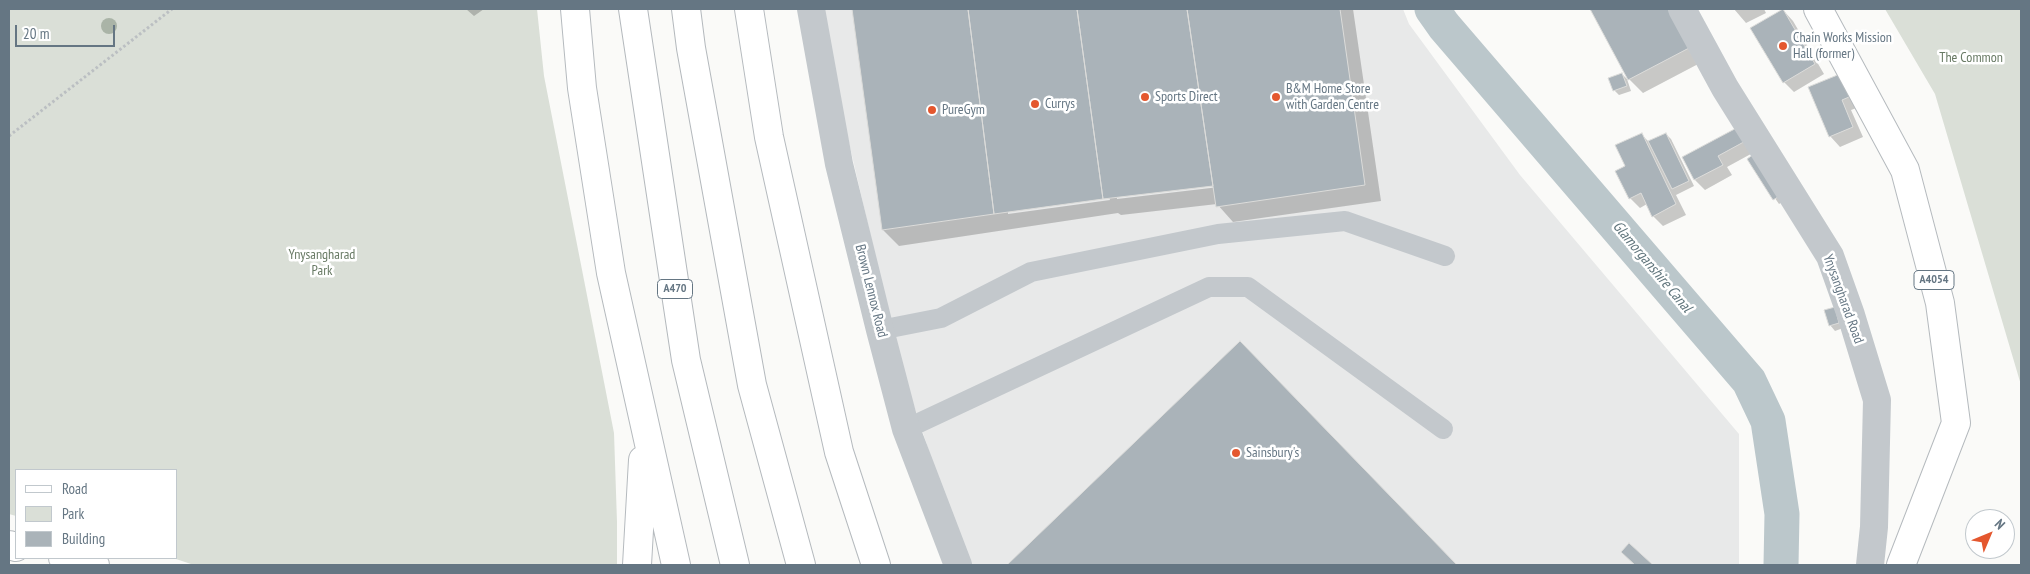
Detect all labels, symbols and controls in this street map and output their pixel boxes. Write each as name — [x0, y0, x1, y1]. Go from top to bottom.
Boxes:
scale bar — [18, 15, 118, 47]
text: 20 m — [23, 24, 49, 43]
place label: Chain Works Mission Hall (former) — [1793, 30, 1892, 62]
marker: Chain Works Mission Hall (former) — [1777, 40, 1789, 52]
park label: The Common — [1939, 50, 2003, 66]
place label: B&M Home Store with Garden Centre — [1286, 81, 1379, 114]
place label: Sports Direct — [1155, 89, 1218, 105]
marker: Sports Direct — [1139, 91, 1151, 103]
marker: B&M Home Store with Garden Centre — [1270, 91, 1282, 103]
place label: Currys — [1045, 96, 1075, 112]
marker: Currys — [1029, 98, 1041, 110]
place label: PureGym — [942, 102, 985, 118]
marker: PureGym — [926, 104, 938, 116]
water label: Glamorganshire Canal — [1609, 218, 1695, 316]
street label: Brown Lennox Road — [851, 243, 891, 339]
park label: Ynysangharad Park — [289, 247, 355, 280]
street label: Ynysangharad Road — [1819, 252, 1867, 346]
road number: A4054 — [1914, 270, 1954, 290]
road number: A470 — [658, 280, 692, 298]
place label: Sainsbury's — [1246, 445, 1299, 461]
marker: Sainsbury's — [1230, 447, 1242, 459]
legend — [15, 469, 178, 559]
text: Road — [62, 479, 88, 498]
text: Park — [62, 504, 84, 523]
north arrow — [1965, 509, 2015, 559]
text: N — [1991, 515, 2009, 533]
text: Building — [62, 529, 105, 548]

